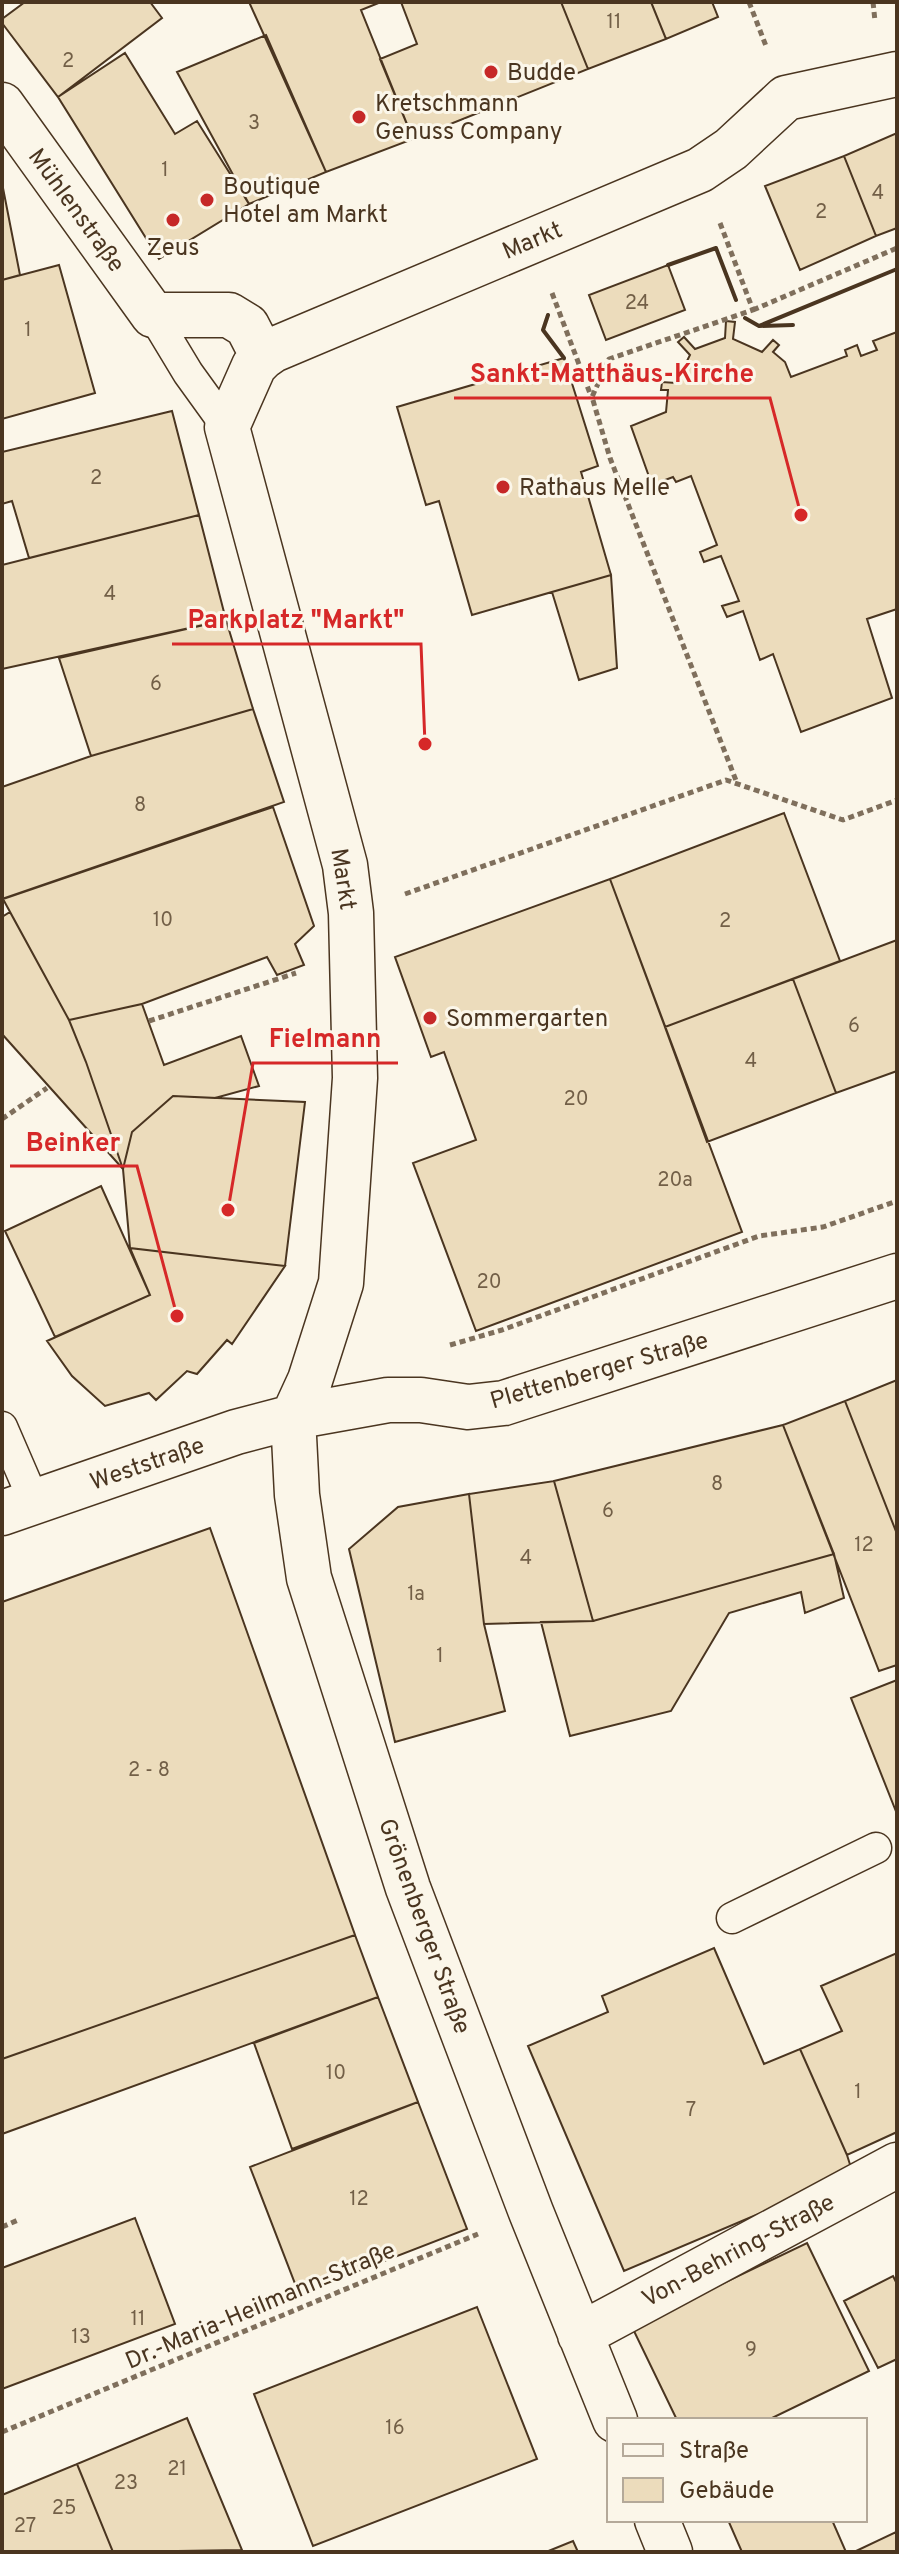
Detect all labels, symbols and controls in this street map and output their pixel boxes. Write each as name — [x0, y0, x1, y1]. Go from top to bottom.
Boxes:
house number: 11 — [607, 10, 621, 36]
house number: 2 — [62, 49, 74, 75]
place label: Budde — [507, 59, 576, 89]
marker: Budde — [482, 63, 500, 81]
place label: Kretschmann Genuss Company — [375, 90, 562, 148]
marker: Kretschmann Genuss Company — [350, 108, 368, 126]
house number: 3 — [248, 111, 260, 137]
street label: Mühlenstraße — [20, 143, 130, 279]
house number: 1 — [161, 158, 169, 184]
place label: Boutique Hotel am Markt — [223, 173, 388, 231]
house number: 4 — [872, 181, 884, 207]
marker: Boutique Hotel am Markt — [198, 191, 216, 209]
house number: 2 — [815, 200, 827, 226]
marker: Zeus — [164, 211, 182, 229]
street label: Markt — [498, 216, 567, 268]
place label: Zeus — [147, 234, 199, 264]
house number: 24 — [625, 291, 649, 317]
house number: 1 — [24, 318, 32, 344]
callout: Sankt-Matthäus-Kirche — [454, 348, 770, 398]
text: Sankt-Matthäus-Kirche — [470, 359, 754, 392]
house number: 2 — [90, 466, 102, 492]
place label: Rathaus Melle — [519, 474, 670, 504]
marker: Rathaus Melle — [494, 478, 512, 496]
house number: 4 — [104, 582, 116, 608]
callout: Parkplatz "Markt" — [172, 594, 421, 644]
text: Parkplatz "Markt" — [187, 605, 405, 638]
house number: 6 — [150, 672, 162, 698]
house number: 8 — [134, 793, 146, 819]
street label: Markt — [322, 846, 362, 912]
house number: 10 — [153, 908, 173, 934]
house number: 2 — [719, 909, 731, 935]
place label: Sommergarten — [446, 1005, 608, 1035]
marker: Sommergarten — [421, 1009, 439, 1027]
callout: Fielmann — [253, 1013, 398, 1063]
house number: 6 — [848, 1014, 860, 1040]
text: Fielmann — [269, 1024, 381, 1057]
house number: 4 — [745, 1049, 757, 1075]
house number: 20 — [563, 1087, 589, 1113]
callout: Beinker — [10, 1116, 137, 1166]
text: Beinker — [26, 1128, 120, 1161]
house number: 20a — [657, 1168, 693, 1194]
house number: 20 — [476, 1270, 502, 1296]
street label: Plettenberger Straße — [487, 1326, 712, 1417]
street label: Weststraße — [87, 1431, 209, 1498]
house number: 8 — [711, 1472, 723, 1498]
house number: 6 — [602, 1499, 614, 1525]
house number: 12 — [854, 1533, 874, 1559]
house number: 4 — [520, 1546, 532, 1572]
house number: 1a — [407, 1582, 425, 1608]
house number: 1 — [436, 1644, 444, 1670]
house number: 2 - 8 — [128, 1758, 170, 1784]
street label: Grönenberger Straße — [370, 1815, 476, 2039]
house number: 10 — [326, 2061, 346, 2087]
house number: 1 — [854, 2080, 862, 2106]
house number: 7 — [686, 2098, 696, 2124]
house number: 12 — [349, 2187, 369, 2213]
street label: Von-Behring-Straße — [637, 2188, 840, 2315]
street label: Dr.-Maria-Heilmann-Straße — [121, 2236, 400, 2377]
house number: 11 — [131, 2307, 145, 2333]
house number: 13 — [71, 2325, 91, 2351]
house number: 9 — [745, 2338, 757, 2364]
house number: 16 — [385, 2416, 405, 2442]
legend — [607, 2418, 867, 2522]
text: Straße — [679, 2437, 749, 2467]
house number: 21 — [167, 2457, 187, 2483]
house number: 23 — [114, 2471, 138, 2497]
text: Gebäude — [679, 2477, 774, 2507]
house number: 25 — [52, 2496, 76, 2522]
house number: 27 — [14, 2514, 36, 2540]

